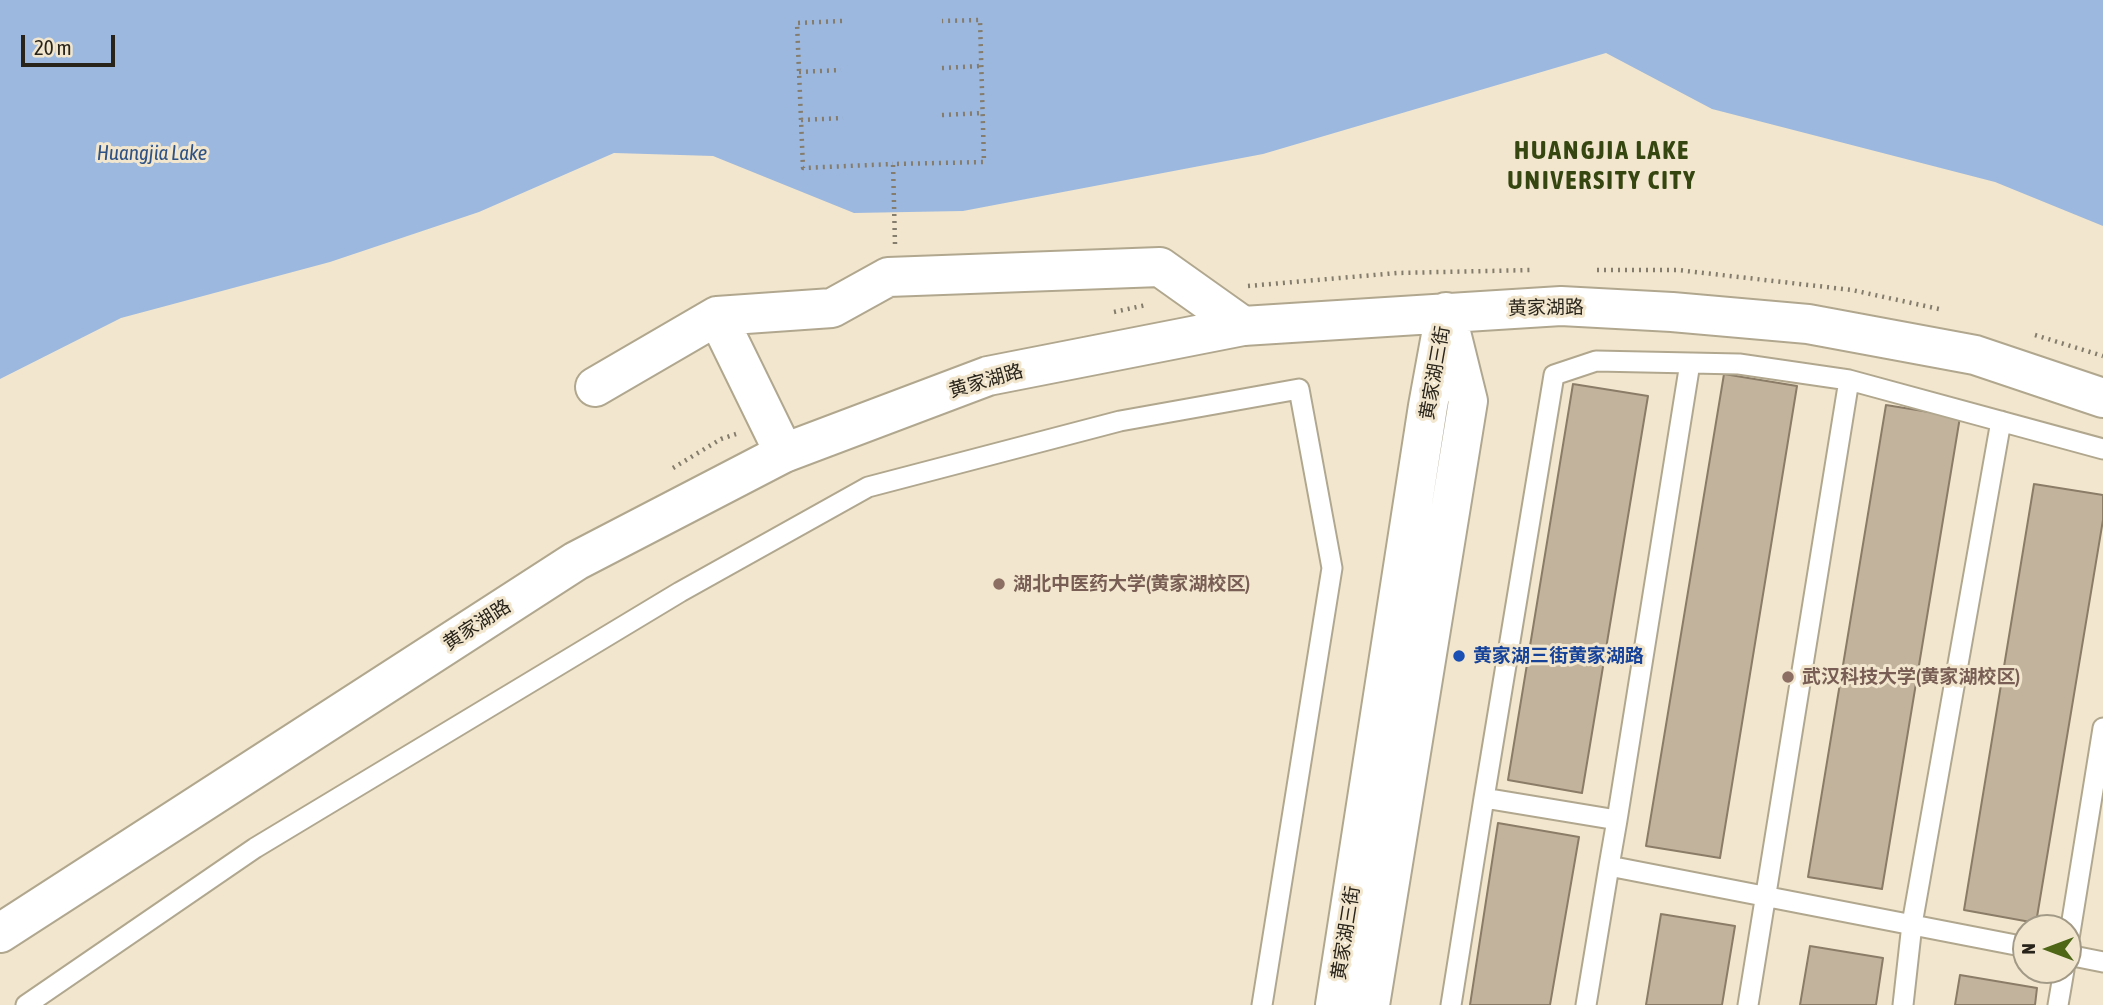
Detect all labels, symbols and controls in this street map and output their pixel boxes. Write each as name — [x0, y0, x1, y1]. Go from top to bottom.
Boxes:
scale bar — [24, 21, 119, 65]
text: 20 m — [34, 35, 72, 59]
district label: HUANGJIA LAKE UNIVERSITY CITY — [1509, 135, 1695, 196]
water label: Huangjia Lake — [97, 140, 207, 166]
street label: 黄家湖路 — [1508, 296, 1584, 320]
street label: 黄家湖三街 — [1416, 324, 1454, 422]
street label: 黄家湖路 — [946, 360, 1026, 402]
place label: 湖北中医药大学(黄家湖校区) — [1013, 573, 1250, 595]
marker: 湖北中医药大学(黄家湖校区) — [991, 576, 1007, 592]
street label: 黄家湖路 — [439, 595, 515, 655]
place label: 黄家湖三街黄家湖路 — [1473, 645, 1644, 667]
marker: 黄家湖三街黄家湖路 — [1451, 648, 1467, 664]
place label: 武汉科技大学(黄家湖校区) — [1802, 666, 2020, 688]
marker: 武汉科技大学(黄家湖校区) — [1780, 669, 1796, 685]
street label: 黄家湖三街 — [1327, 884, 1365, 982]
north arrow — [2012, 914, 2082, 984]
text: N — [2017, 943, 2039, 955]

